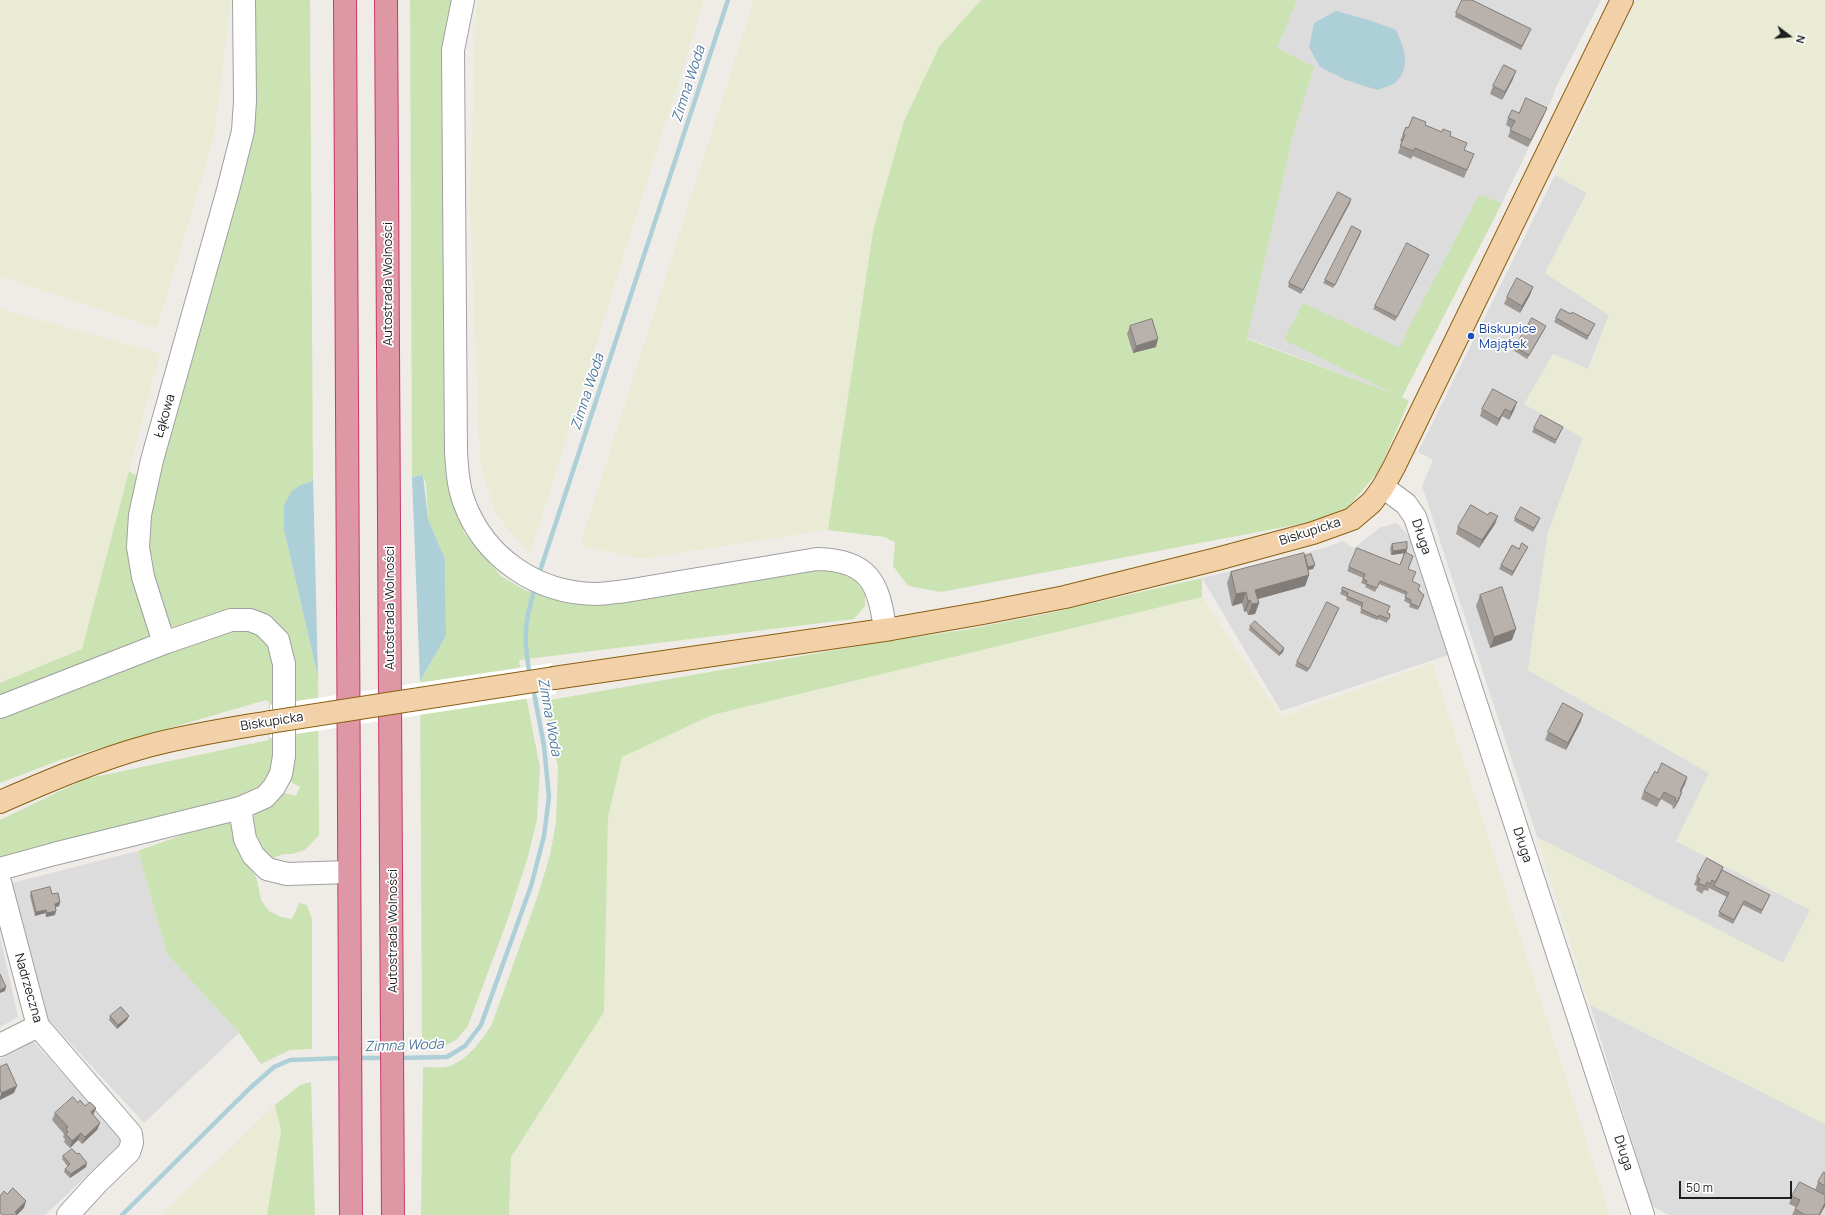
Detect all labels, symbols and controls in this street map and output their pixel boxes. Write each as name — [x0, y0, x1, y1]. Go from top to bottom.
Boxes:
north arrow — [1769, 16, 1809, 56]
text: N — [1793, 34, 1809, 45]
water label: Zimna Woda — [669, 44, 709, 124]
street label: Autostrada Wolności — [380, 222, 396, 346]
place label: Biskupice Majątek — [1479, 321, 1536, 352]
marker: Biskupice Majątek — [1466, 331, 1476, 341]
water label: Zimna Woda — [568, 352, 608, 432]
street label: Łąkowa — [151, 392, 179, 440]
street label: Biskupicka — [1277, 515, 1343, 549]
street label: Długa — [1408, 517, 1434, 557]
street label: Autostrada Wolności — [382, 546, 398, 670]
water label: Zimna Woda — [534, 677, 564, 757]
street label: Biskupicka — [239, 709, 305, 735]
street label: Długa — [1509, 825, 1535, 865]
street label: Autostrada Wolności — [385, 869, 401, 993]
street label: Nadrzeczna — [11, 951, 45, 1025]
water label: Zimna Woda — [364, 1036, 444, 1056]
street label: Długa — [1610, 1133, 1636, 1173]
scale bar — [1681, 1173, 1794, 1199]
text: 50 m — [1686, 1179, 1713, 1196]

